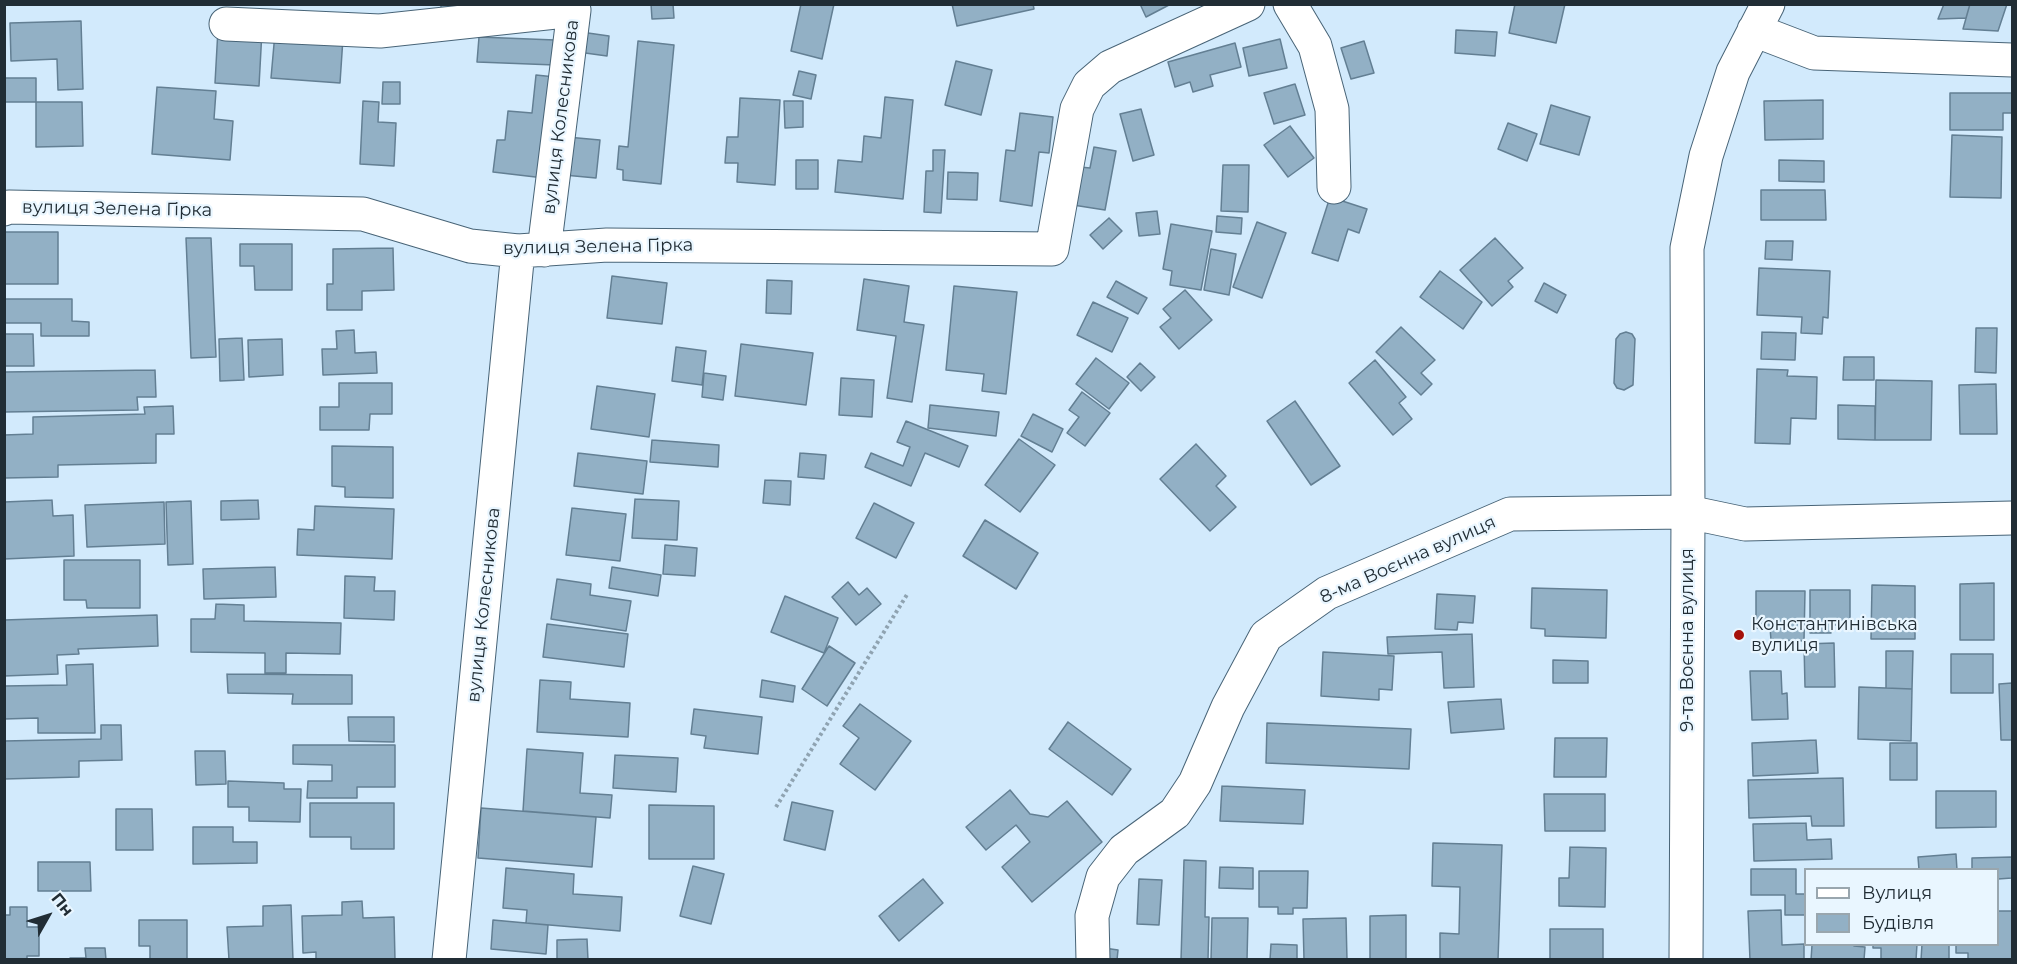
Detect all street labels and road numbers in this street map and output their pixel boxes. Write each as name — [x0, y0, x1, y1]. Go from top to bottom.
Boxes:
street label: вулиця Колесникова — [538, 18, 584, 216]
street label: вулиця Зелена Гірка — [22, 197, 212, 221]
street label: вулиця Зелена Гірка — [503, 235, 693, 259]
street label: вулиця Колесникова — [463, 506, 505, 704]
street label: 8-ма Воєнна вулиця — [1317, 511, 1499, 609]
street label: 9-та Воєнна вулиця — [1677, 548, 1699, 732]

